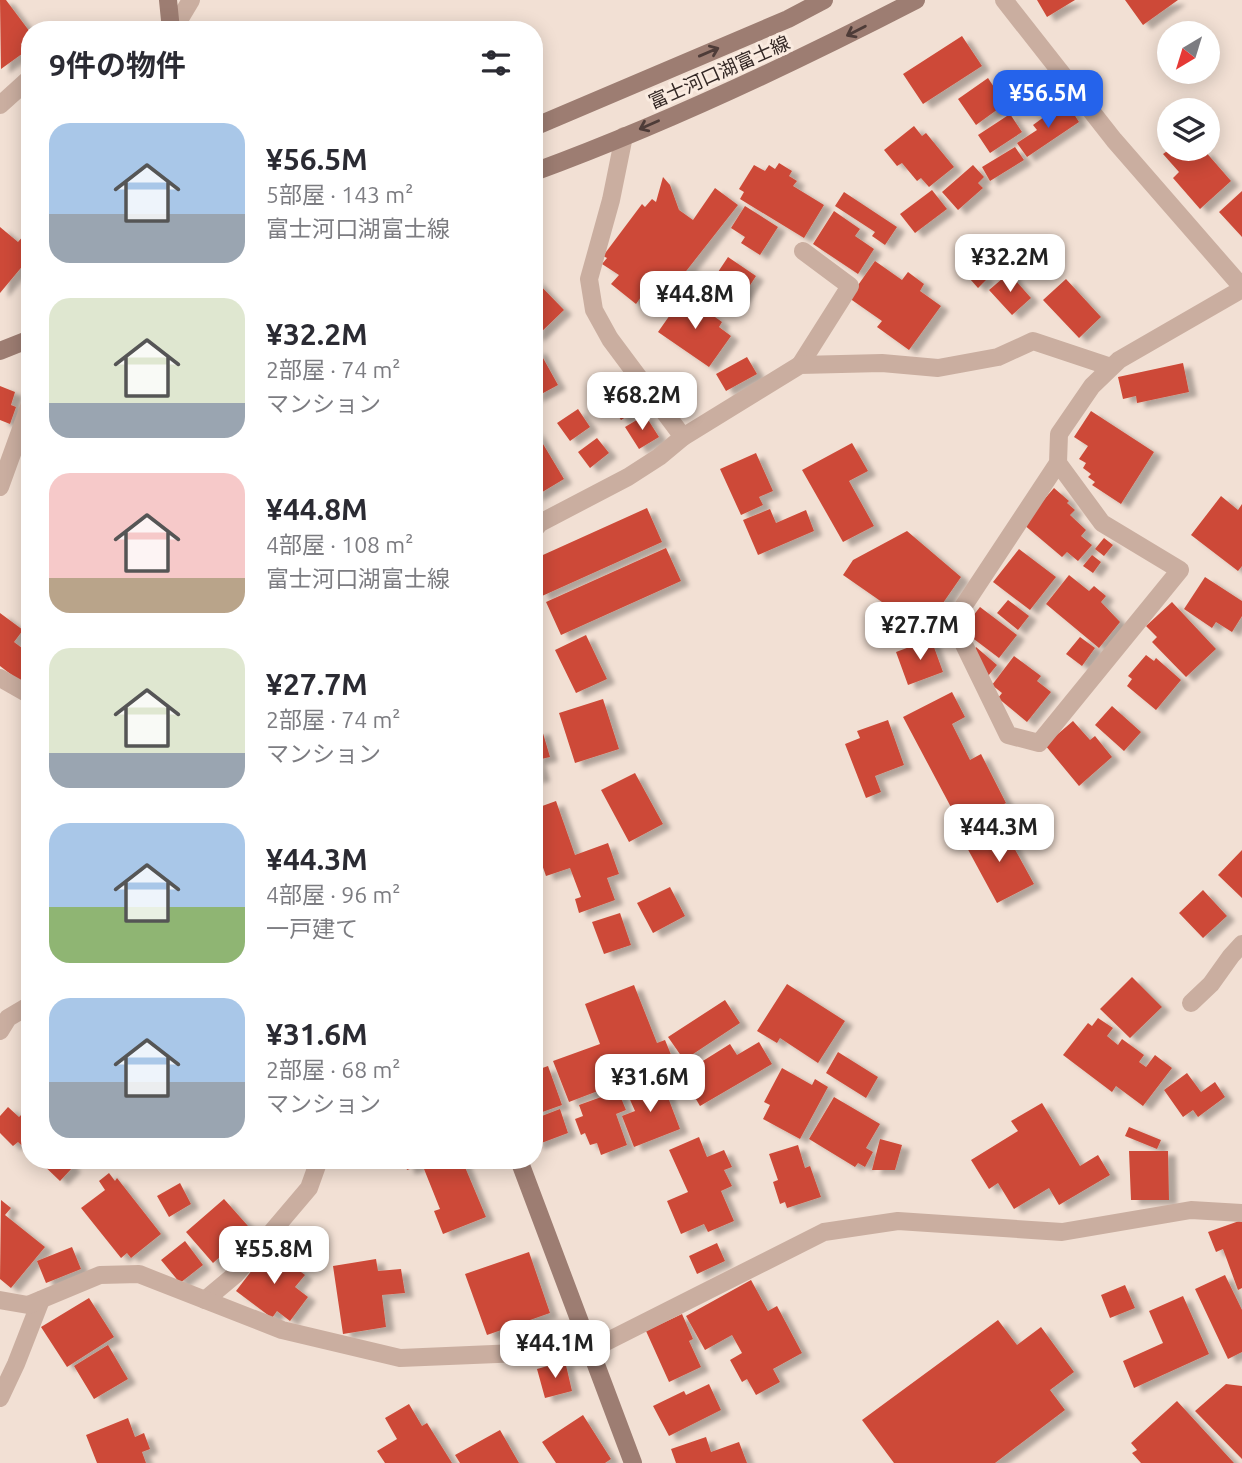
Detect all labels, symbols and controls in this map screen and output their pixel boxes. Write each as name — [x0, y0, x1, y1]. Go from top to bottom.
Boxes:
north arrow — [1157, 21, 1220, 84]
map controls — [1157, 21, 1220, 161]
one-way arrow — [846, 25, 867, 39]
street label: 富士河口湖富士線 — [645, 31, 793, 113]
icon: filters — [477, 44, 515, 82]
one-way arrow — [698, 45, 720, 58]
text: 9件の物件 — [49, 48, 186, 82]
pin: ¥56.5M — [991, 71, 1105, 130]
text: ¥56.5M — [1009, 80, 1087, 105]
button: layers — [1157, 98, 1220, 161]
one-way arrow — [638, 119, 660, 132]
text: ¥56.5M — [266, 142, 368, 176]
icon: home — [105, 151, 189, 235]
text: 5部屋 · 143 m² — [266, 182, 413, 207]
text: 富士河口湖富士線 — [266, 216, 450, 241]
pin: ¥32.2M — [953, 234, 1067, 294]
text: ¥32.2M — [971, 244, 1049, 269]
pin: ¥44.8M — [638, 272, 752, 331]
text: ¥44.8M — [656, 281, 734, 306]
text: ¥32.2M — [266, 317, 368, 351]
icon: home — [105, 326, 189, 410]
text: 2部屋 · 74 m² — [266, 357, 400, 382]
pin: ¥68.2M — [585, 372, 699, 432]
text: ¥68.2M — [603, 382, 681, 407]
text: マンション — [266, 391, 381, 416]
text: ¥44.8M — [266, 492, 368, 526]
icon: home — [105, 501, 189, 585]
text: 4部屋 · 108 m² — [266, 532, 413, 557]
text: 富士河口湖富士線 — [266, 566, 450, 591]
pin: ¥27.7M — [863, 602, 977, 662]
text: ¥27.7M — [881, 612, 959, 637]
text: ¥27.7M — [266, 667, 368, 701]
icon: home — [105, 676, 189, 760]
text: 2部屋 · 74 m² — [266, 707, 400, 732]
text: マンション — [266, 741, 381, 766]
pin: ¥44.3M — [942, 804, 1056, 864]
text: ¥44.3M — [960, 814, 1038, 839]
text: ¥44.3M — [266, 842, 368, 876]
icon: home — [105, 851, 189, 935]
text: 4部屋 · 96 m² — [266, 882, 400, 907]
text: 一戸建て — [266, 916, 358, 941]
text: ¥31.6M — [266, 1017, 368, 1051]
icon: home — [105, 1026, 189, 1110]
pin: ¥31.6M — [593, 1054, 707, 1114]
text: 2部屋 · 68 m² — [266, 1057, 400, 1082]
text: ¥31.6M — [611, 1064, 689, 1089]
text: マンション — [266, 1091, 381, 1116]
pin: ¥55.8M — [217, 1226, 331, 1286]
text: ¥55.8M — [235, 1236, 313, 1261]
pin: ¥44.1M — [498, 1320, 612, 1380]
text: ¥44.1M — [516, 1330, 594, 1355]

